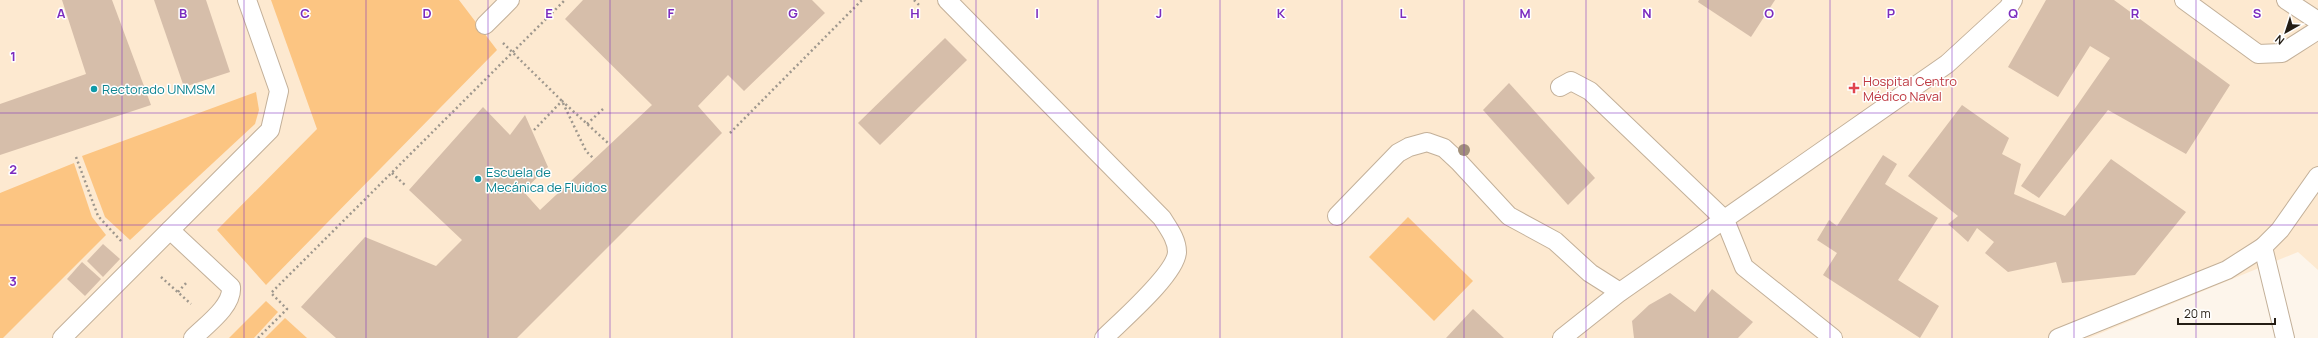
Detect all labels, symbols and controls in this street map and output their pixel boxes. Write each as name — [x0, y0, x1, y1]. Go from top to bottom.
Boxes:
text: A — [57, 4, 66, 22]
text: B — [179, 4, 187, 22]
text: C — [300, 4, 310, 22]
text: D — [422, 4, 432, 22]
text: E — [545, 4, 553, 22]
text: F — [668, 4, 675, 22]
text: G — [788, 4, 798, 22]
text: H — [910, 4, 920, 22]
text: I — [1035, 4, 1039, 22]
text: J — [1156, 4, 1162, 22]
text: K — [1277, 4, 1286, 22]
text: L — [1400, 4, 1407, 22]
text: M — [1519, 4, 1531, 22]
text: N — [1642, 4, 1652, 22]
text: O — [1764, 4, 1774, 22]
text: P — [1887, 4, 1895, 22]
text: Q — [2008, 4, 2018, 22]
text: R — [2131, 4, 2140, 22]
text: S — [2253, 4, 2262, 22]
north arrow — [2266, 12, 2306, 52]
text: N — [2272, 32, 2287, 48]
text: 1 — [10, 47, 16, 65]
place label: Hospital Centro Médico Naval — [1863, 72, 1957, 105]
place label: Rectorado UNMSM — [102, 80, 215, 98]
marker: Hospital Centro Médico Naval — [1848, 82, 1860, 94]
marker: Rectorado UNMSM — [89, 84, 99, 94]
text: 2 — [9, 160, 17, 178]
place label: Escuela de Mecánica de Fluidos — [486, 163, 607, 196]
marker: Escuela de Mecánica de Fluidos — [473, 174, 483, 184]
text: 3 — [9, 272, 17, 290]
scale bar — [2178, 300, 2275, 326]
text: 20 m — [2184, 305, 2211, 322]

